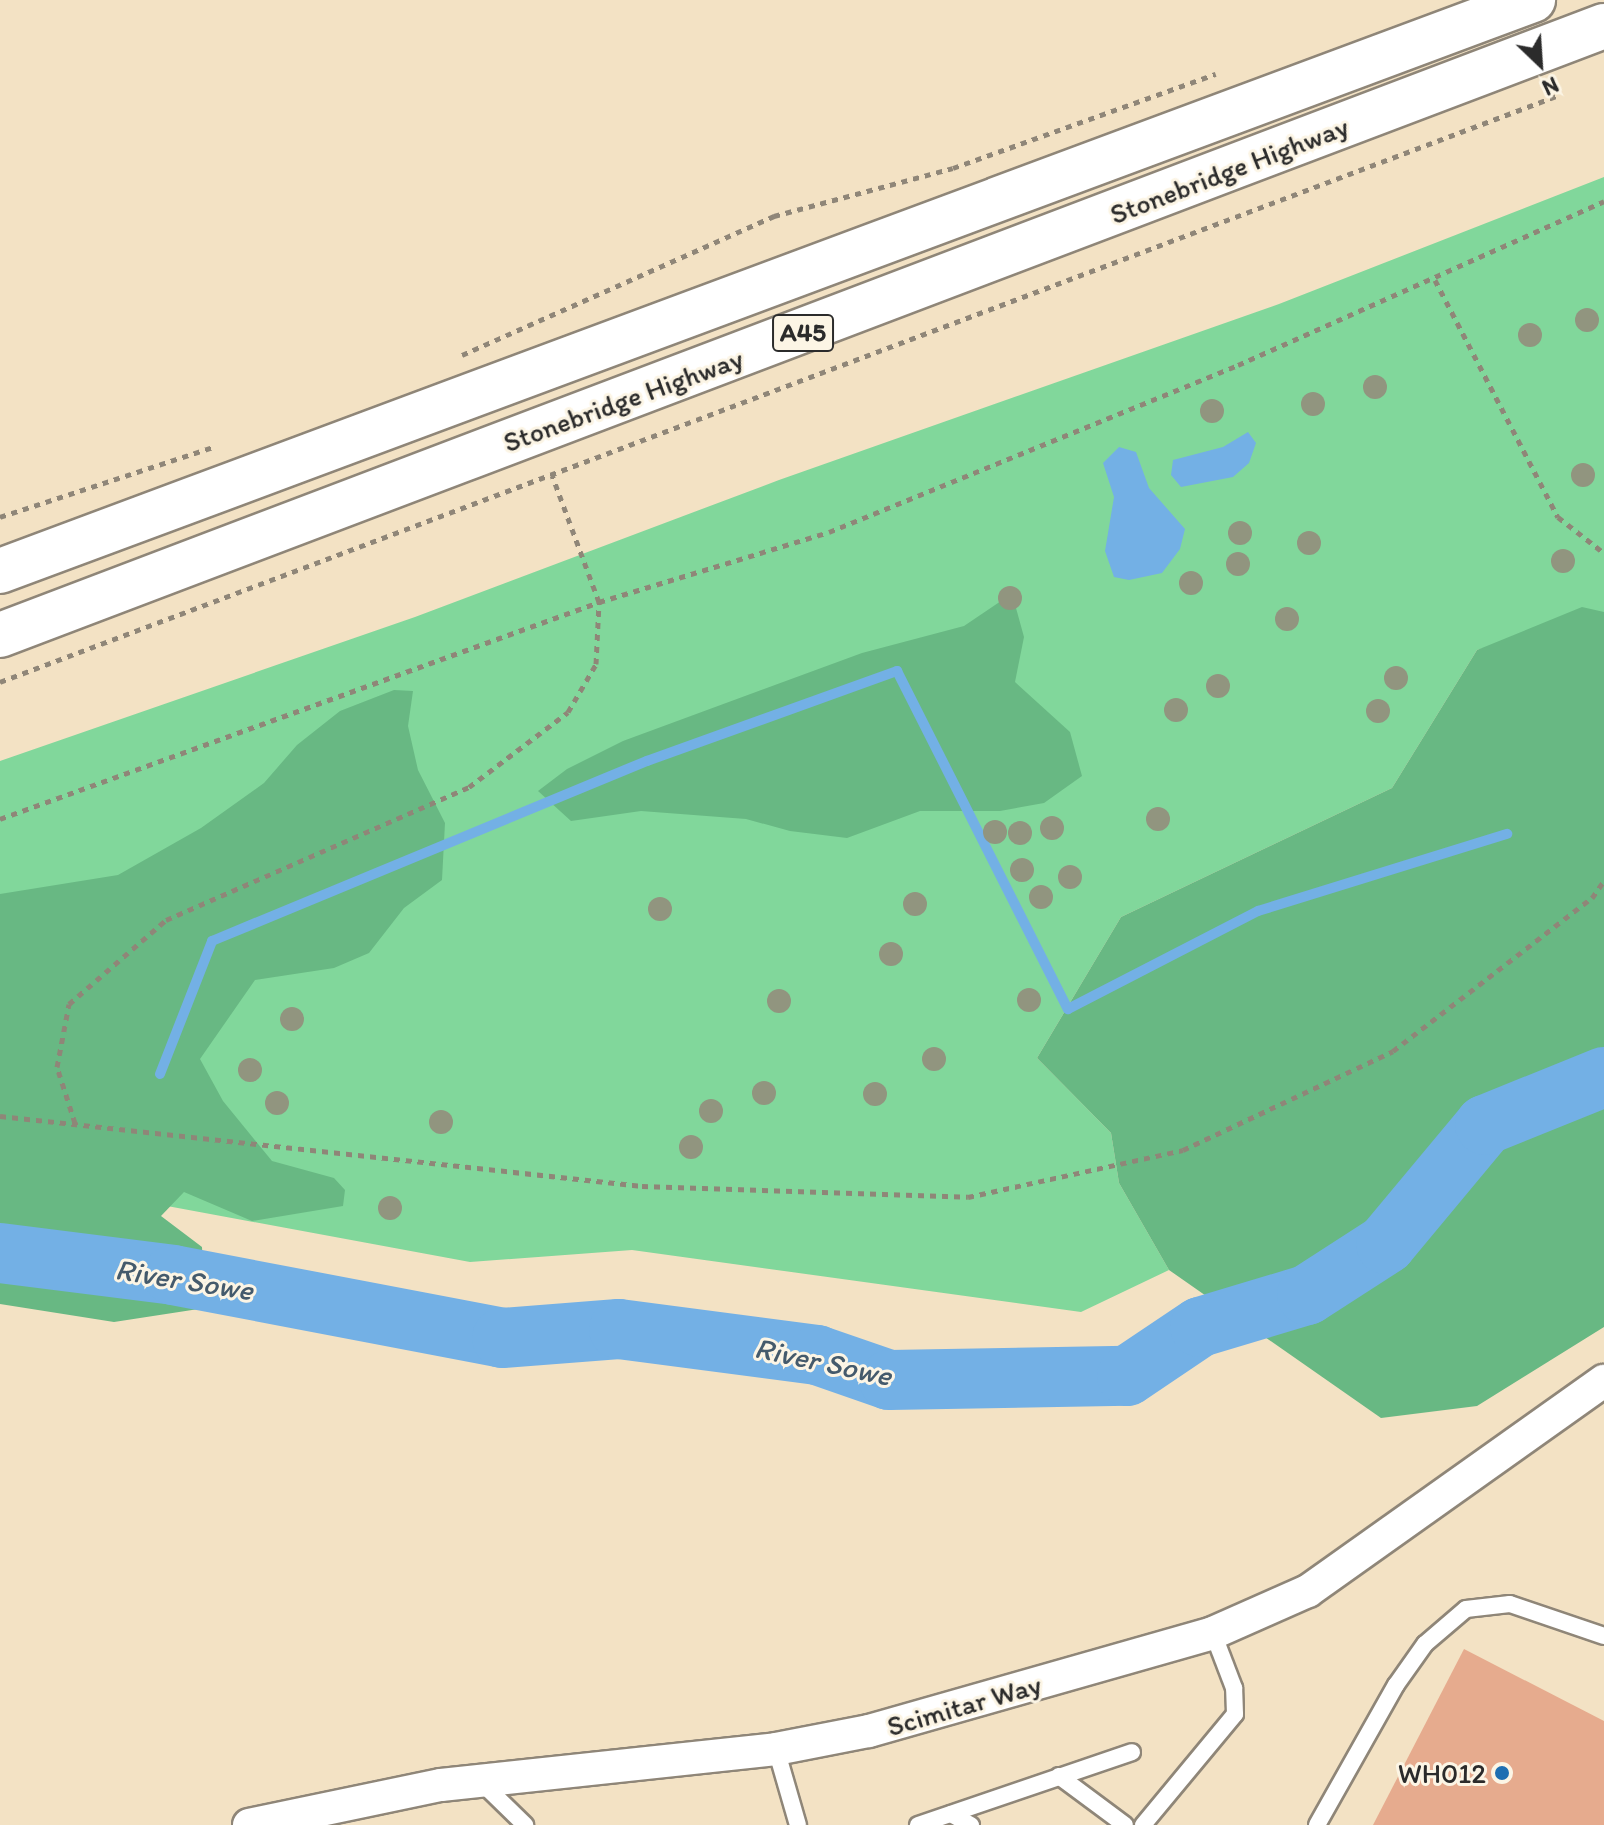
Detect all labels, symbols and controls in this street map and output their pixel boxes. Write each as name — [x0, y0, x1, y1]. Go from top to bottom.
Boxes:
north arrow — [1500, 24, 1580, 104]
text: N — [1538, 71, 1563, 102]
street label: Stonebridge Highway — [1105, 109, 1353, 231]
road number: A45 — [771, 311, 835, 355]
street label: Stonebridge Highway — [499, 341, 747, 459]
water label: River Sowe — [113, 1251, 255, 1309]
water label: River Sowe — [751, 1330, 895, 1394]
street label: Scimitar Way — [883, 1667, 1045, 1743]
place label: WH012 — [1398, 1756, 1486, 1790]
marker: WH012 — [1493, 1764, 1511, 1782]

